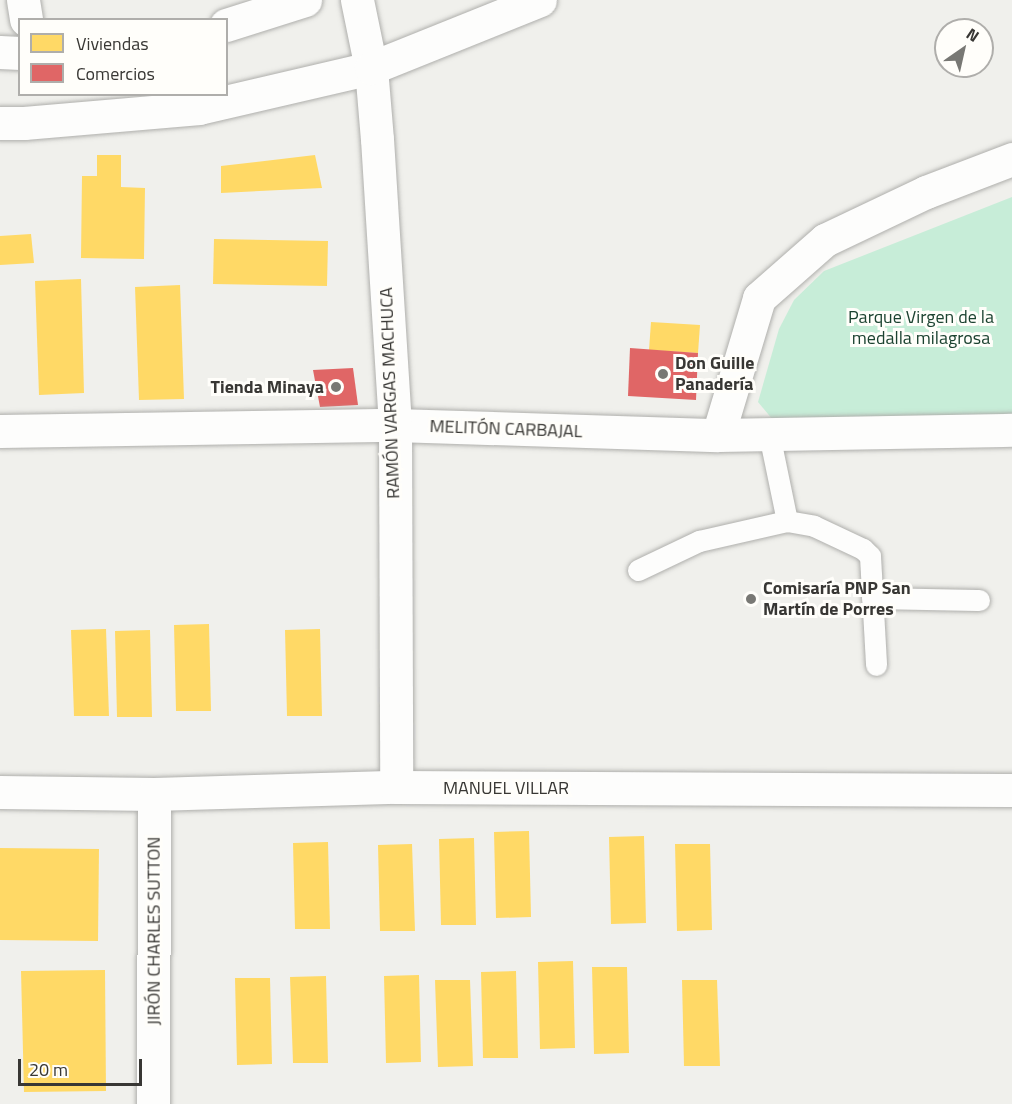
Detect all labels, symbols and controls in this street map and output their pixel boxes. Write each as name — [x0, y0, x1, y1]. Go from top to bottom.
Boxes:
legend — [18, 18, 228, 96]
north arrow — [934, 18, 994, 78]
text: N — [962, 22, 984, 48]
text: Viviendas — [76, 30, 149, 57]
text: Comercios — [76, 60, 155, 87]
street label: RAMÓN VARGAS MACHUCA — [376, 287, 404, 499]
park label: Parque Virgen de la medalla milagrosa — [848, 307, 994, 350]
place label: Don Guille Panadería — [675, 353, 754, 395]
marker: Don Guille Panadería — [656, 367, 670, 381]
place label: Tienda Minaya — [211, 376, 324, 398]
marker: Tienda Minaya — [329, 380, 343, 394]
street label: MELITÓN CARBAJAL — [429, 416, 583, 442]
place label: Comisaría PNP San Martín de Porres — [763, 578, 911, 620]
marker: Comisaría PNP San Martín de Porres — [744, 592, 758, 606]
street label: MANUEL VILLAR — [443, 777, 569, 799]
street label: JIRÓN CHARLES SUTTON — [143, 837, 165, 1025]
scale bar — [21, 1047, 146, 1085]
text: 20 m — [29, 1056, 68, 1083]

